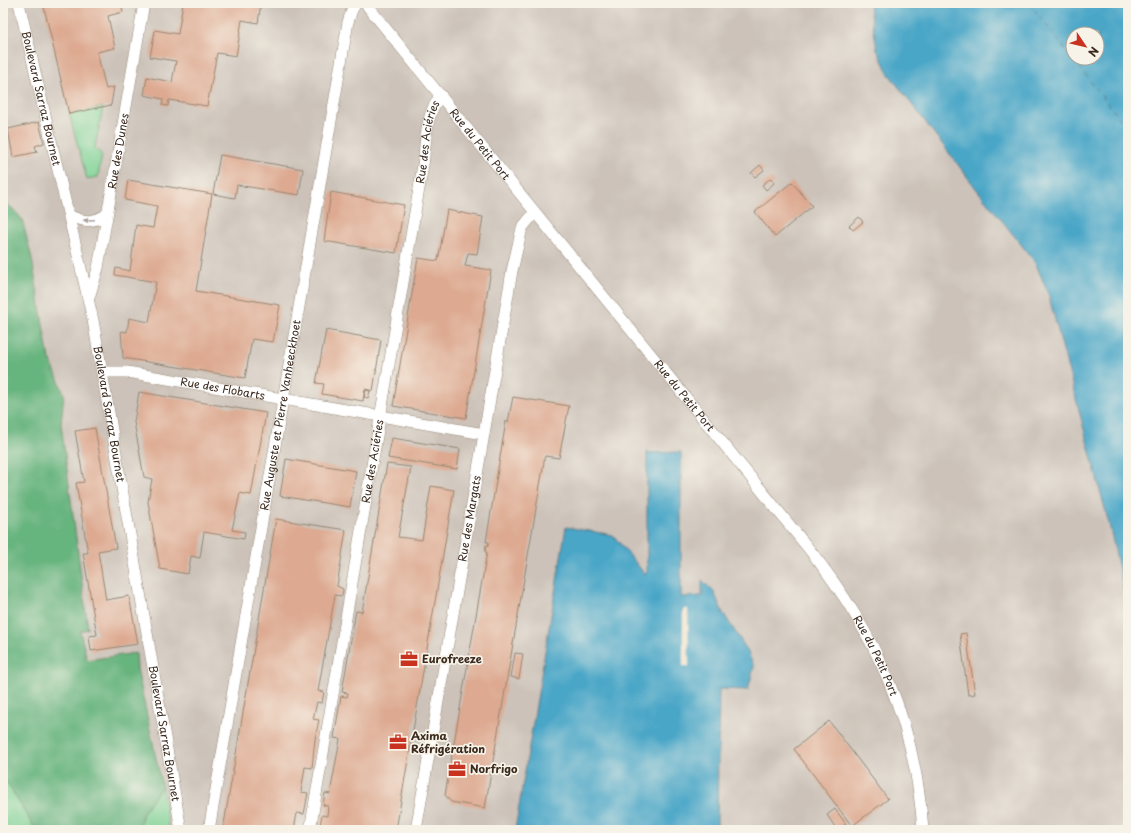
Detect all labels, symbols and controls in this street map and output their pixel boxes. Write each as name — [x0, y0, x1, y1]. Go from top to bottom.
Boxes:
north arrow — [1065, 26, 1105, 66]
street label: Boulevard Sarraz Bournet — [18, 29, 66, 168]
text: N — [1084, 44, 1103, 61]
street label: Rue des Aciéries — [411, 97, 443, 185]
street label: Rue du Petit Port — [446, 104, 515, 183]
street label: Rue des Dunes — [103, 112, 133, 190]
one-way arrow — [83, 217, 95, 224]
street label: Rue Auguste et Pierre Vanheeckhoet — [255, 318, 305, 512]
street label: Boulevard Sarraz Bournet — [90, 345, 130, 484]
street label: Rue du Petit Port — [650, 356, 719, 435]
street label: Rue des Flobarts — [179, 372, 266, 404]
street label: Rue des Aciéries — [357, 418, 388, 504]
street label: Rue des Margats — [453, 474, 485, 563]
street label: Rue du Petit Port — [849, 612, 903, 698]
office icon: Eurofreeze — [399, 649, 419, 669]
place label: Eurofreeze — [422, 650, 482, 667]
street label: Boulevard Sarraz Bournet — [145, 664, 185, 803]
place label: Axima Réfrigération — [411, 727, 485, 757]
office icon: Axima Réfrigération — [388, 732, 408, 752]
office icon: Norfrigo — [447, 759, 467, 779]
place label: Norfrigo — [470, 760, 518, 777]

